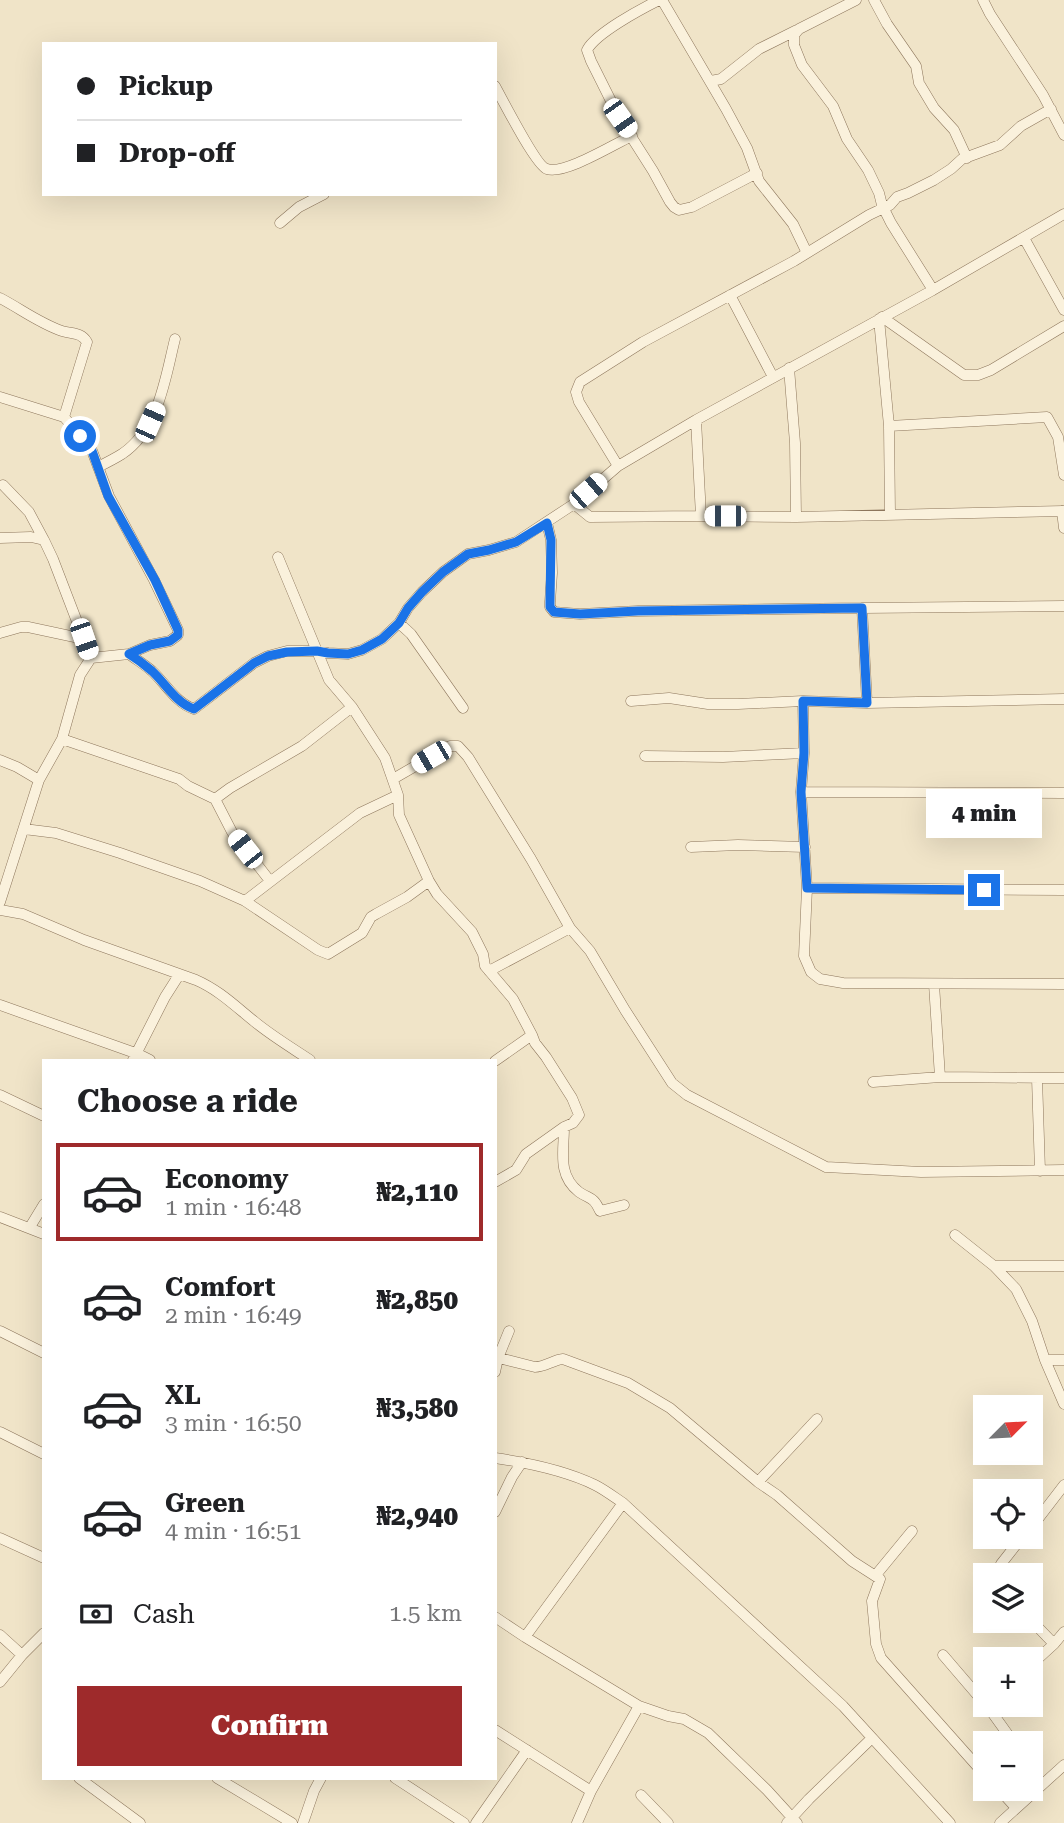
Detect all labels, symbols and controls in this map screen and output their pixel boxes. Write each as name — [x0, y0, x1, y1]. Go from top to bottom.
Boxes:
text: Pickup — [119, 71, 213, 101]
car — [600, 95, 641, 141]
text: Drop-off — [119, 138, 235, 168]
car — [132, 399, 169, 445]
route start — [64, 420, 96, 452]
car — [566, 469, 611, 513]
car — [705, 506, 747, 527]
car — [68, 616, 101, 662]
car — [408, 737, 455, 777]
callout: 4 min — [926, 788, 1042, 838]
text: 4 min — [952, 800, 1016, 827]
car — [224, 826, 267, 872]
route end — [968, 874, 1000, 906]
text: Choose a ride — [77, 1082, 298, 1120]
icon: car — [81, 1161, 144, 1224]
text: Economy — [165, 1164, 288, 1194]
text: ₦2,110 — [376, 1177, 458, 1207]
text: 1 min · 16:48 — [165, 1194, 302, 1221]
icon: car — [81, 1269, 144, 1332]
text: Comfort — [165, 1272, 275, 1302]
text: ₦2,850 — [376, 1285, 458, 1315]
text: 2 min · 16:49 — [165, 1302, 302, 1329]
icon: car — [81, 1377, 144, 1440]
text: XL — [165, 1380, 201, 1410]
text: ₦3,580 — [376, 1393, 458, 1423]
north arrow — [973, 1395, 1043, 1465]
map controls — [973, 1395, 1043, 1801]
text: 3 min · 16:50 — [165, 1410, 302, 1437]
button: locate — [973, 1479, 1043, 1549]
icon: car — [81, 1485, 144, 1548]
text: Green — [165, 1488, 245, 1518]
text: ₦2,940 — [376, 1501, 458, 1531]
text: 4 min · 16:51 — [165, 1518, 302, 1545]
button: layers — [973, 1563, 1043, 1633]
icon: cash — [77, 1595, 115, 1633]
text: Cash — [133, 1599, 195, 1629]
text: 1.5 km — [389, 1600, 462, 1627]
button: + — [973, 1647, 1043, 1717]
button: Confirm — [77, 1686, 462, 1766]
button: − — [973, 1731, 1043, 1801]

